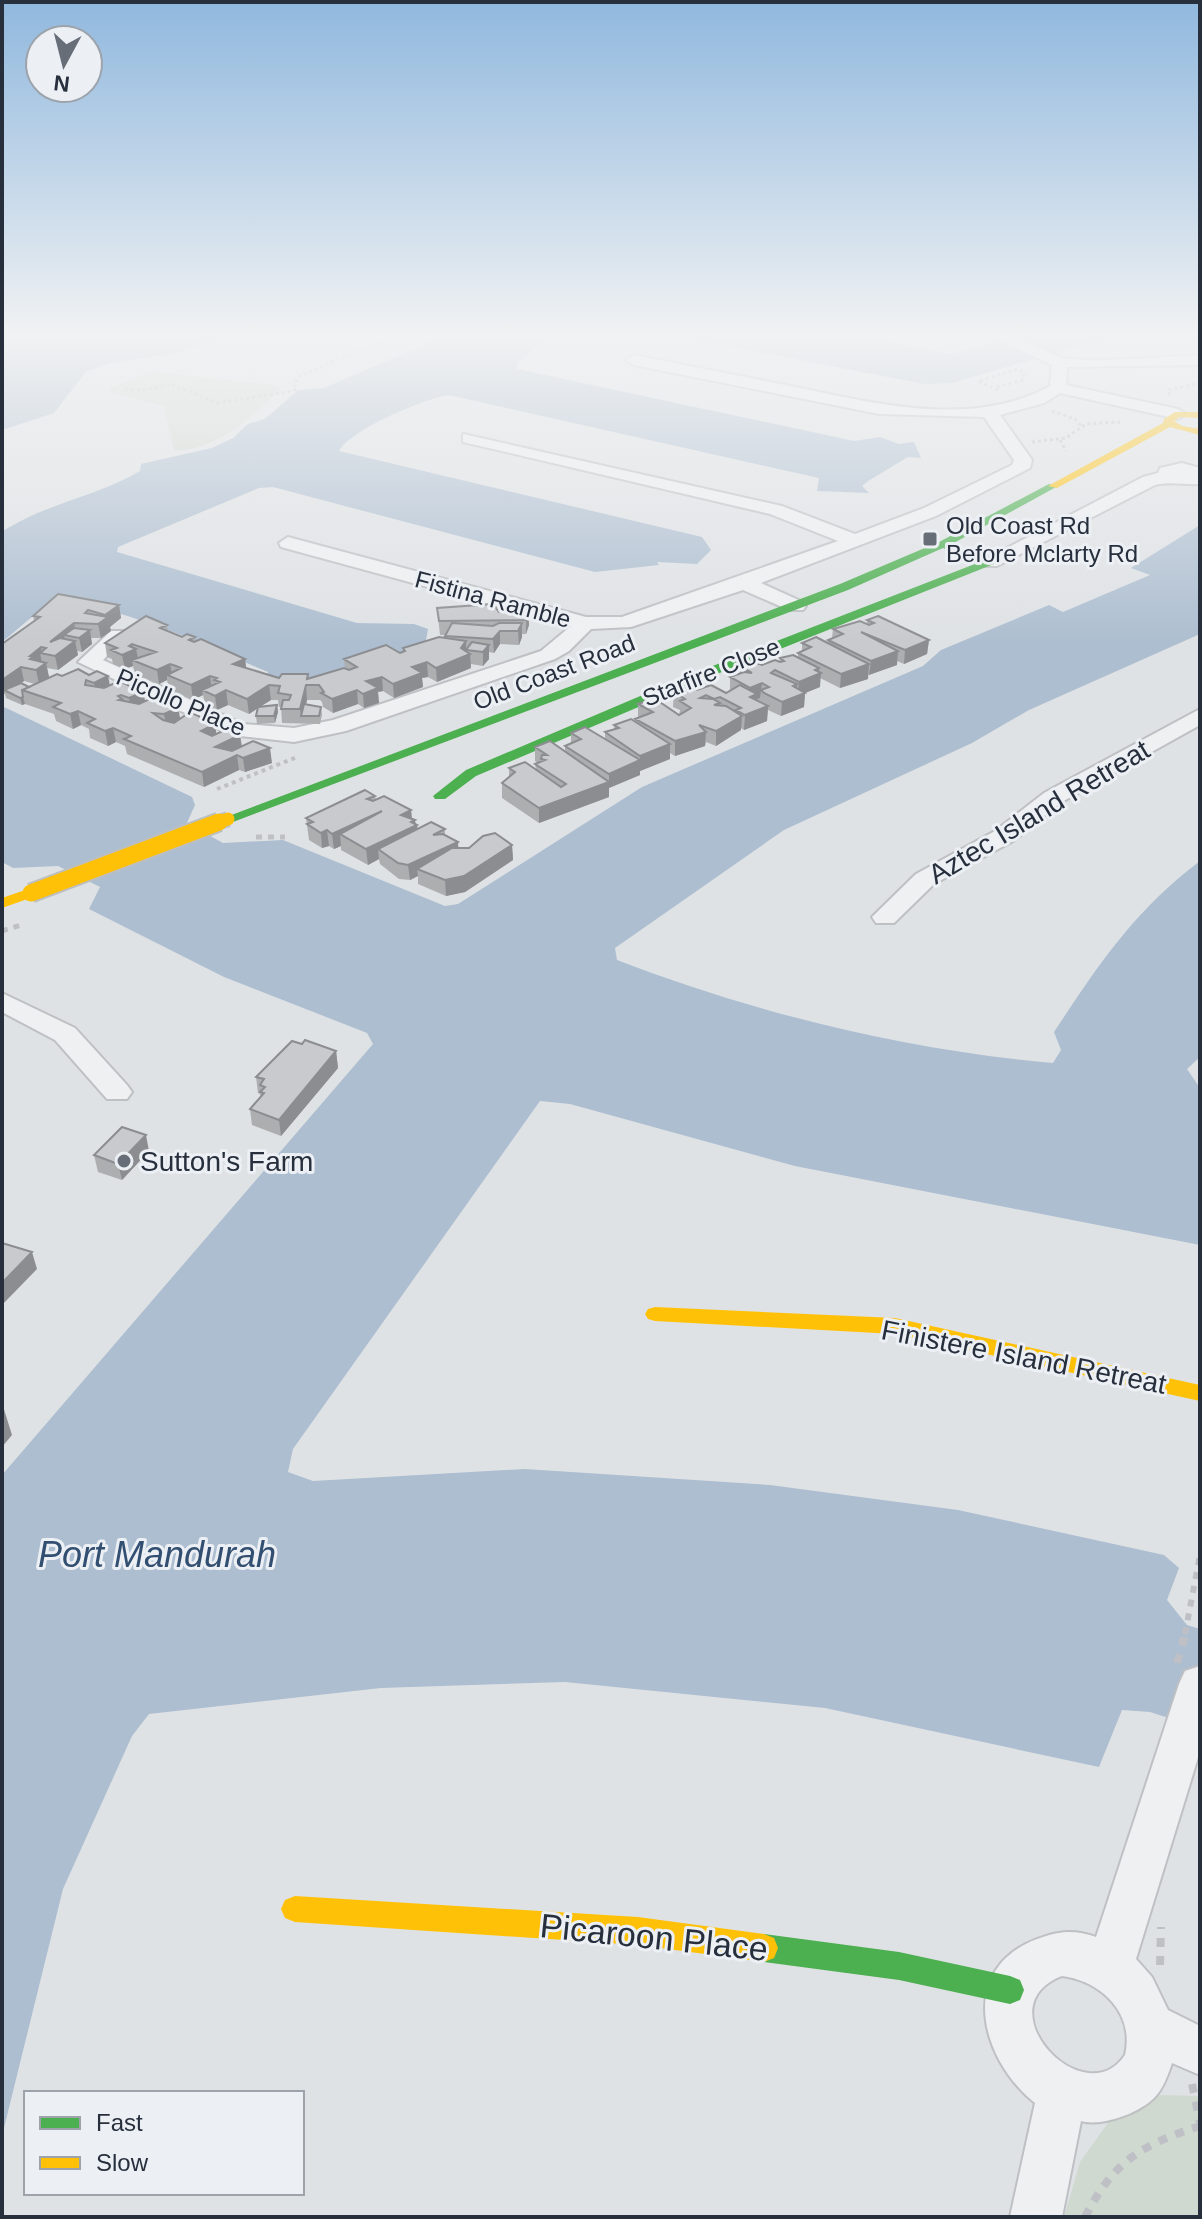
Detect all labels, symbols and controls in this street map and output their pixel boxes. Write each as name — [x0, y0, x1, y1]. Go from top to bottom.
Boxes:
north arrow — [24, 24, 104, 104]
text: N — [52, 70, 71, 97]
place label: Old Coast Rd Before Mclarty Rd — [946, 512, 1138, 567]
marker: Old Coast Rd Before Mclarty Rd — [921, 530, 939, 548]
street label: Fistina Ramble — [412, 565, 574, 633]
street label: Old Coast Road — [469, 629, 639, 715]
street label: Starfire Close — [639, 632, 783, 712]
street label: Picollo Place — [112, 663, 250, 741]
street label: Aztec Island Retreat — [923, 734, 1155, 890]
place label: Sutton's Farm — [140, 1146, 313, 1177]
marker: Sutton's Farm — [115, 1152, 133, 1170]
street label: Finistere Island Retreat — [879, 1314, 1169, 1400]
water label: Port Mandurah — [38, 1534, 276, 1575]
street label: Picaroon Place — [538, 1906, 770, 1968]
legend — [24, 2091, 304, 2195]
text: Fast — [96, 2109, 143, 2136]
text: Slow — [96, 2149, 149, 2176]

